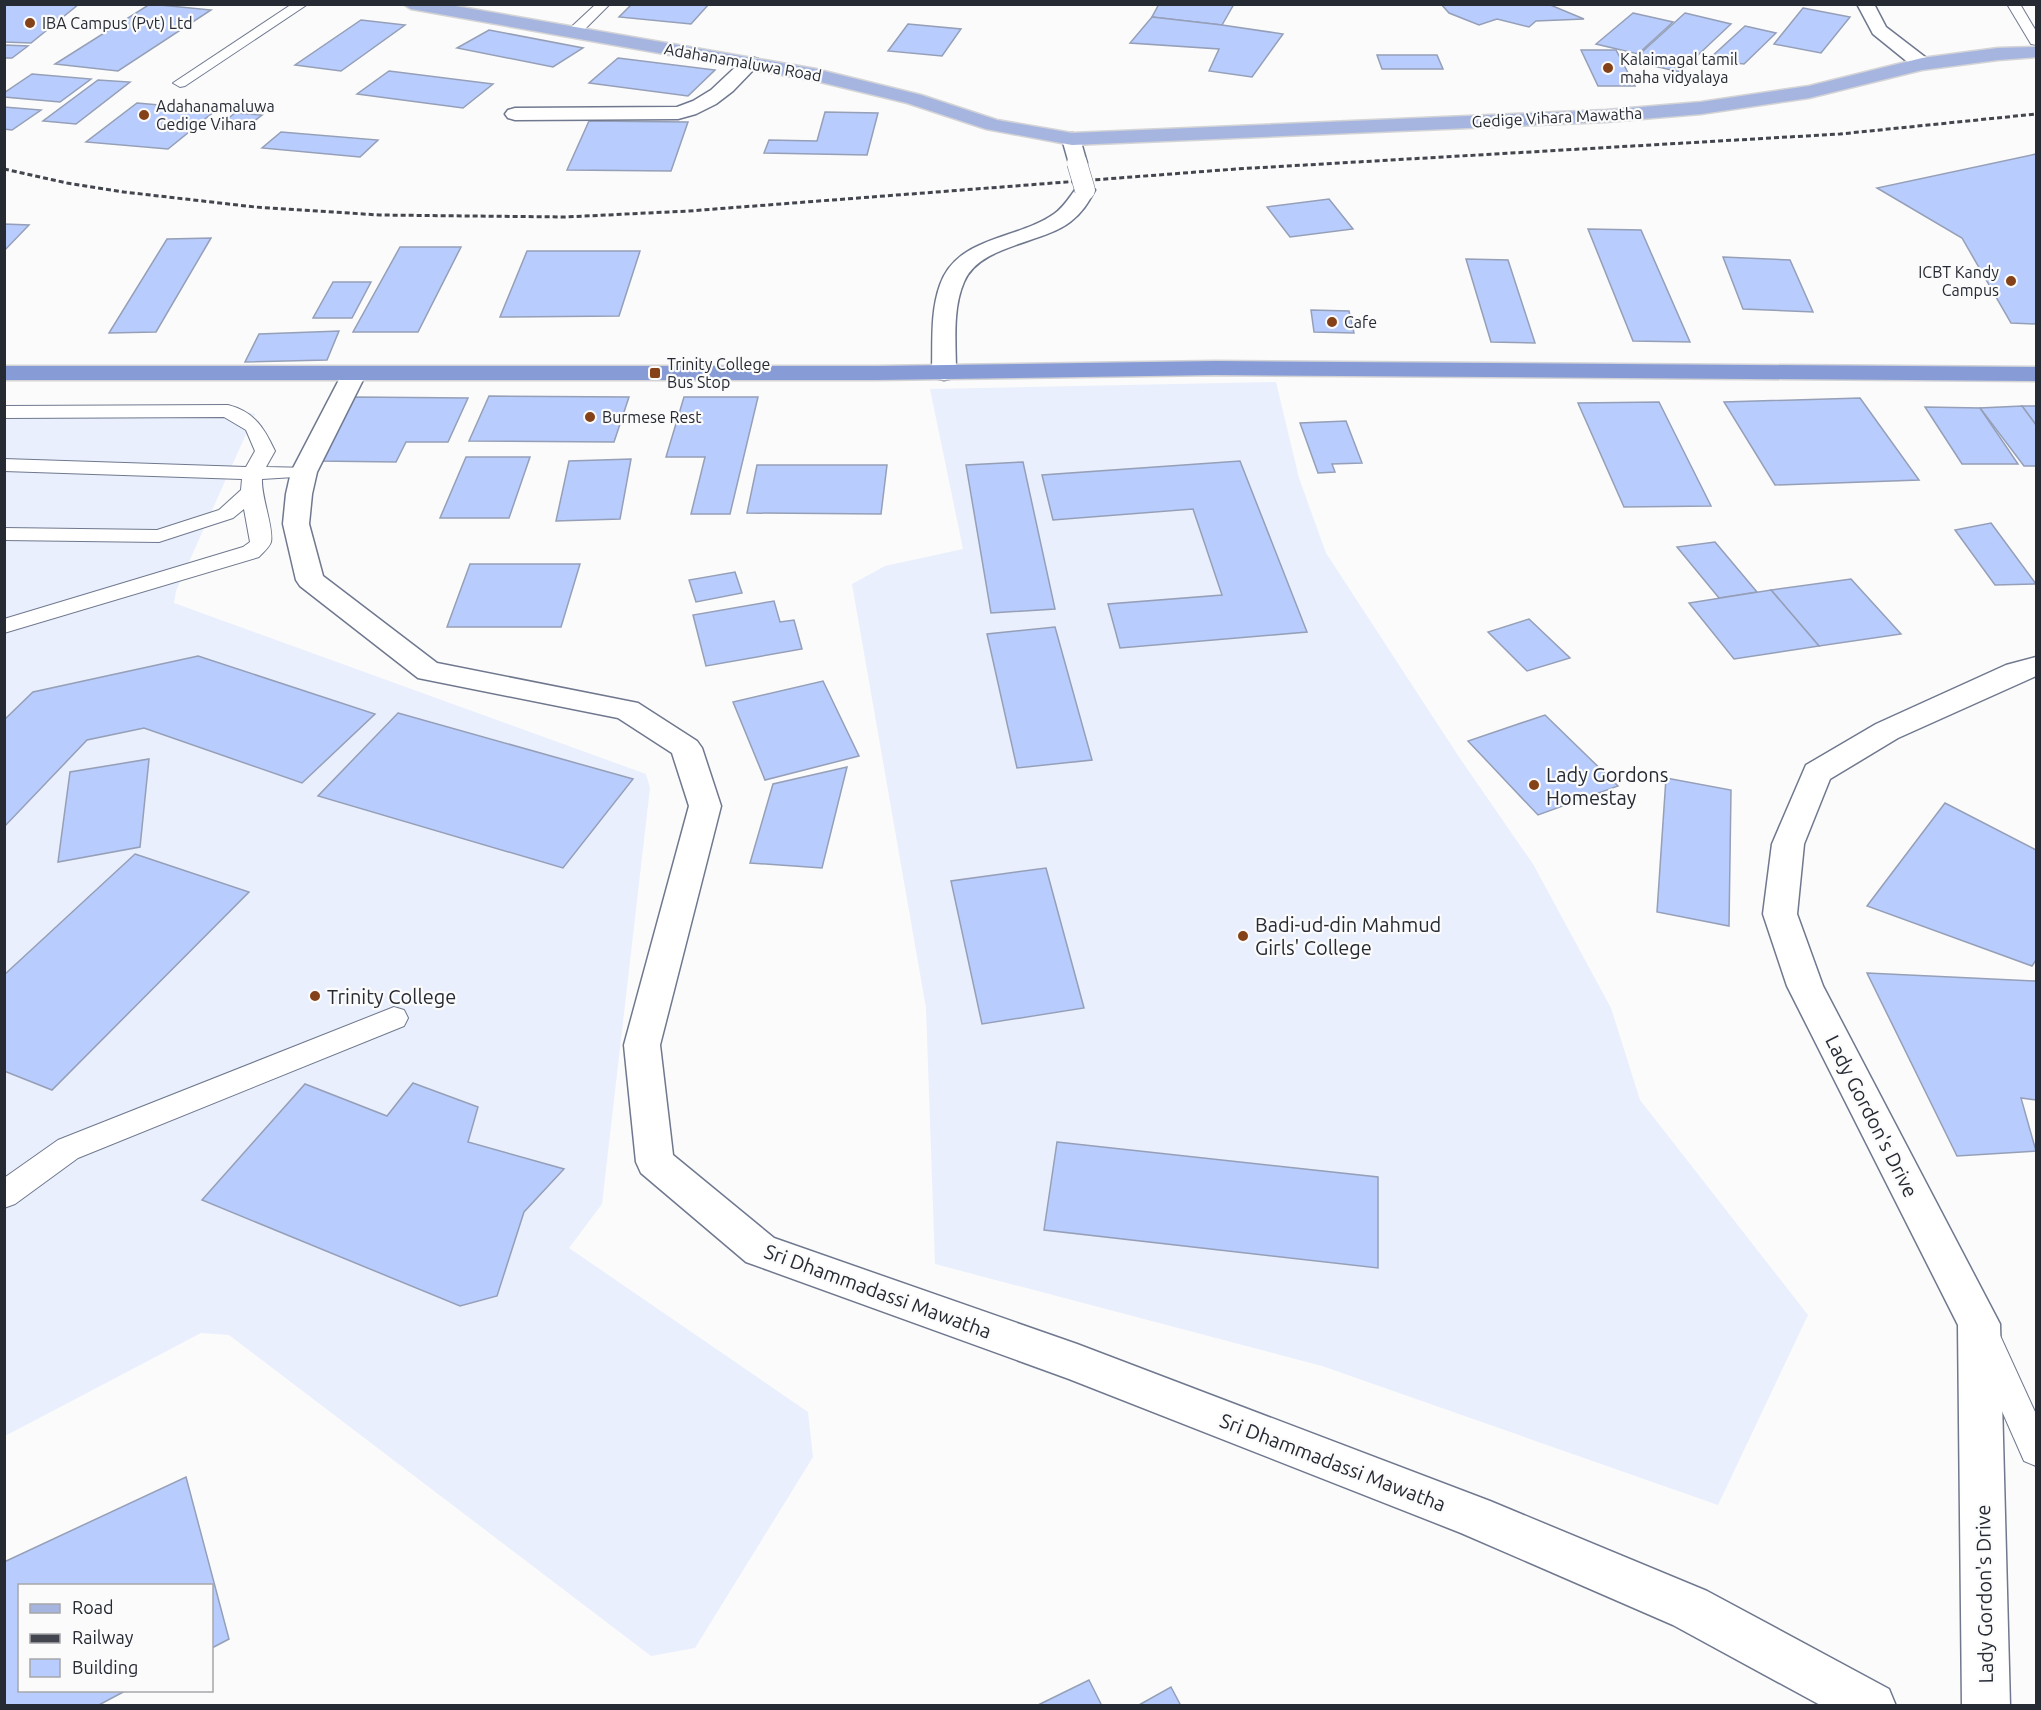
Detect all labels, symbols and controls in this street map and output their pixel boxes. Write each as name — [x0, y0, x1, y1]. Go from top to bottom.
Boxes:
place label: IBA Campus (Pvt) Ltd — [42, 14, 193, 33]
marker: IBA Campus (Pvt) Ltd — [23, 16, 37, 30]
street label: Adahanamaluwa Road — [663, 39, 823, 85]
place label: Kalaimagal tamil maha vidyalaya — [1620, 50, 1738, 86]
marker: Kalaimagal tamil maha vidyalaya — [1601, 61, 1615, 75]
place label: Adahanamaluwa Gedige Vihara — [156, 97, 275, 133]
street label: Gedige Vihara Mawatha — [1471, 104, 1643, 130]
marker: Adahanamaluwa Gedige Vihara — [137, 108, 151, 122]
place label: ICBT Kandy Campus — [1918, 263, 1999, 299]
marker: ICBT Kandy Campus — [2004, 274, 2018, 288]
place label: Cafe — [1344, 313, 1377, 331]
marker: Cafe — [1325, 315, 1339, 329]
place label: Trinity College Bus Stop — [667, 355, 770, 391]
marker: Trinity College Bus Stop — [648, 366, 662, 380]
place label: Burmese Rest — [602, 408, 702, 426]
marker: Burmese Rest — [583, 410, 597, 424]
place label: Lady Gordons Homestay — [1546, 763, 1668, 809]
marker: Lady Gordons Homestay — [1527, 778, 1541, 792]
place label: Badi-ud-din Mahmud Girls' College — [1255, 913, 1441, 959]
marker: Badi-ud-din Mahmud Girls' College — [1236, 929, 1250, 943]
place label: Trinity College — [327, 985, 456, 1008]
marker: Trinity College — [308, 989, 322, 1003]
street label: Lady Gordon's Drive — [1821, 1031, 1923, 1201]
street label: Sri Dhammadassi Mawatha — [761, 1239, 995, 1343]
street label: Sri Dhammadassi Mawatha — [1217, 1408, 1449, 1516]
street label: Lady Gordon's Drive — [1971, 1504, 1997, 1684]
legend — [18, 1584, 213, 1692]
text: Road — [72, 1597, 114, 1617]
text: Railway — [72, 1627, 134, 1647]
text: Building — [72, 1657, 138, 1677]

